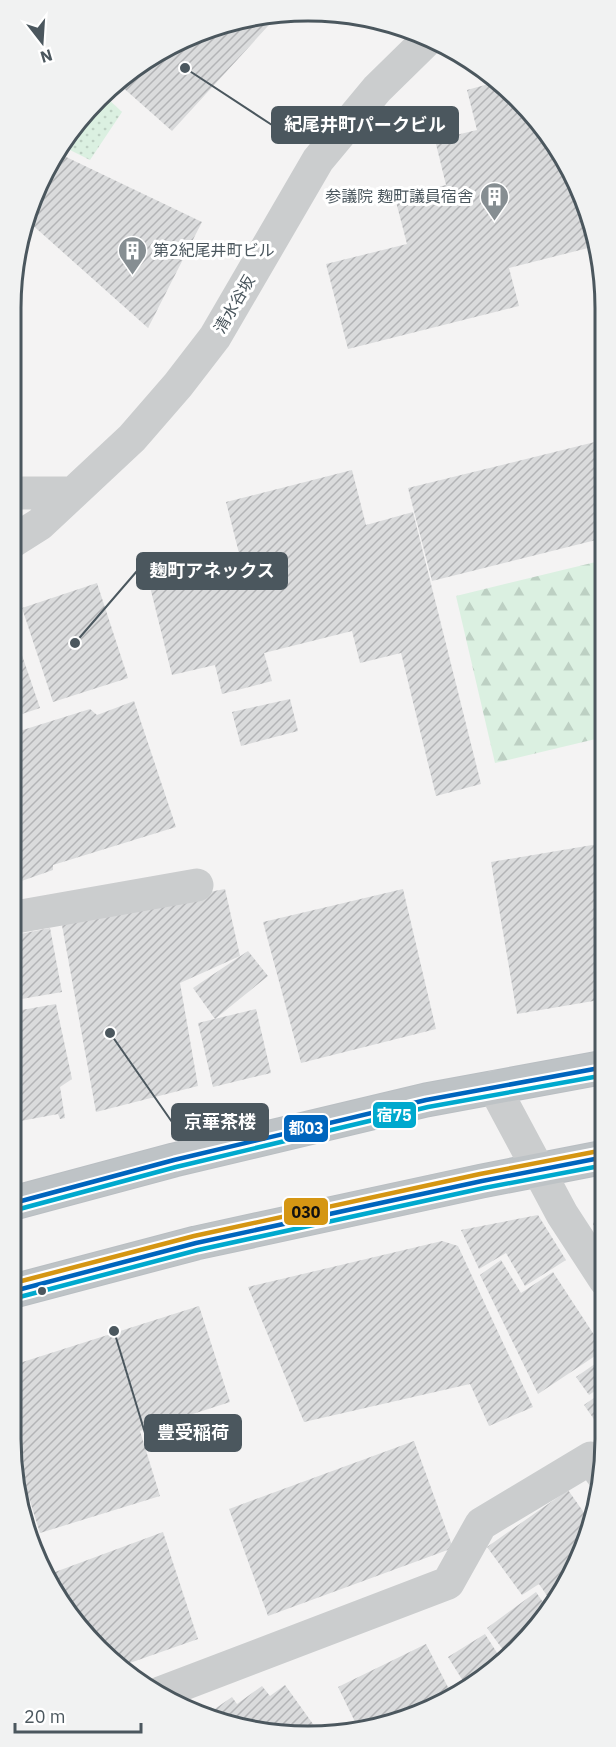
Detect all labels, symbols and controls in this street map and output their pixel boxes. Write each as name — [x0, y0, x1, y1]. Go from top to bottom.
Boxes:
north arrow — [12, 12, 72, 72]
text: N — [38, 45, 55, 68]
callout: 紀尾井町パークビル — [272, 107, 458, 143]
text: 紀尾井町パークビル — [284, 113, 446, 136]
building icon: 参議院 麹町議員宿舎 — [478, 180, 510, 222]
place label: 参議院 麹町議員宿舎 — [325, 186, 473, 206]
building icon: 第2紀尾井町ビル — [116, 234, 148, 276]
place label: 第2紀尾井町ビル — [153, 240, 275, 260]
street label: 清水谷坂 — [209, 271, 259, 337]
callout: 麹町アネックス — [137, 553, 287, 589]
text: 麹町アネックス — [149, 559, 275, 582]
line badge: 宿75 — [372, 1101, 417, 1129]
callout: 京華茶楼 — [172, 1104, 268, 1140]
text: 宿75 — [376, 1105, 412, 1125]
text: 京華茶楼 — [184, 1110, 256, 1133]
line badge: 都03 — [283, 1114, 329, 1143]
text: 都03 — [288, 1118, 324, 1138]
line badge: 030 — [283, 1197, 329, 1226]
text: 030 — [292, 1202, 321, 1222]
unlabelled marker — [36, 1285, 48, 1297]
callout: 豊受稲荷 — [145, 1415, 241, 1451]
text: 豊受稲荷 — [157, 1421, 229, 1444]
scale bar — [15, 1696, 141, 1734]
text: 20 m — [24, 1705, 66, 1728]

